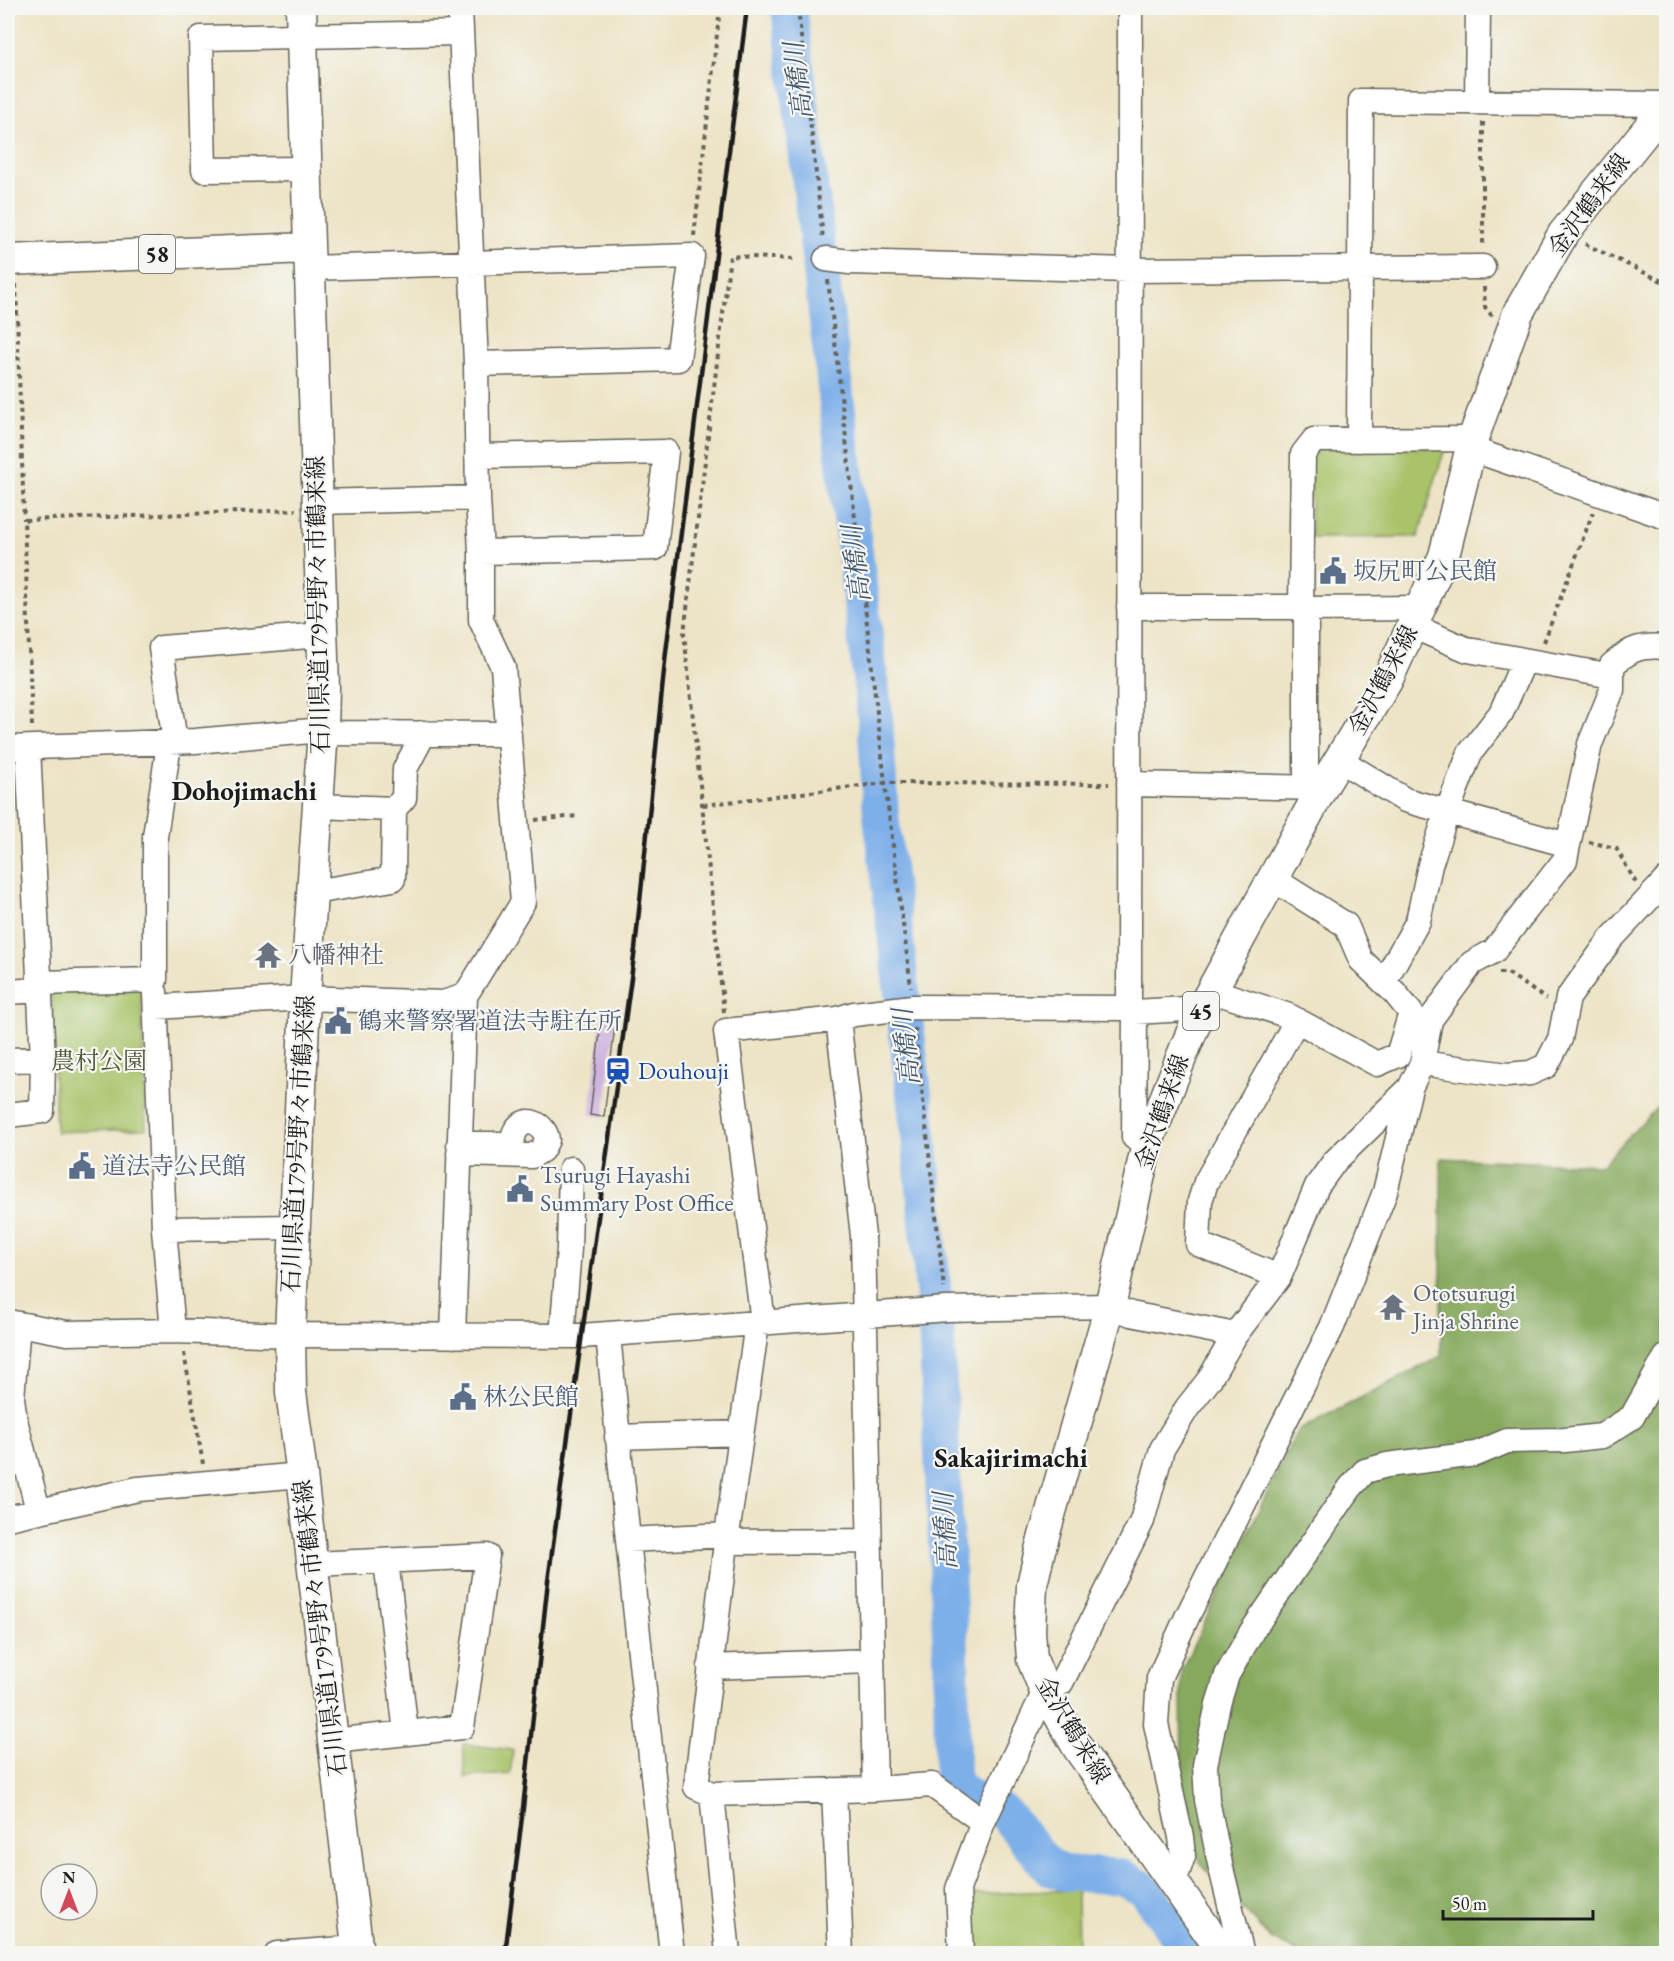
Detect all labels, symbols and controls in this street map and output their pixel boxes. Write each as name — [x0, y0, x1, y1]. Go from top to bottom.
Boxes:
water label: 高橋川 — [776, 37, 820, 122]
street label: 金沢鶴来線 — [1541, 147, 1636, 262]
road number: 58 — [139, 235, 175, 273]
street label: 石川県道179号野々市鶴来線 — [299, 455, 336, 755]
water label: 高橋川 — [834, 520, 878, 605]
place label: 坂尻町公民館 — [1353, 555, 1497, 586]
public building icon: 坂尻町公民館 — [1318, 556, 1348, 586]
street label: 金沢鶴来線 — [1341, 620, 1424, 740]
district label: Dohojimachi — [171, 773, 317, 808]
place label: 八幡神社 — [288, 939, 384, 970]
temple icon: 八幡神社 — [253, 940, 283, 970]
road number: 45 — [1183, 992, 1219, 1030]
street label: 石川県道179号野々市鶴来線 — [274, 994, 321, 1294]
water label: 高橋川 — [885, 1003, 927, 1088]
place label: 鶴来警察署道法寺駐在所 — [358, 1005, 622, 1036]
public building icon: 鶴来警察署道法寺駐在所 — [323, 1006, 353, 1036]
park label: 農村公園 — [51, 1045, 147, 1076]
street label: 金沢鶴来線 — [1127, 1050, 1196, 1174]
place label: Douhouji — [638, 1055, 729, 1086]
station icon: Douhouji — [603, 1056, 633, 1086]
place label: 道法寺公民館 — [102, 1150, 246, 1181]
public building icon: 道法寺公民館 — [67, 1151, 97, 1181]
place label: Tsurugi Hayashi Summary Post Office — [540, 1159, 734, 1218]
public building icon: Tsurugi Hayashi Summary Post Office — [505, 1174, 535, 1204]
place label: Ototsurugi Jinja Shrine — [1411, 1277, 1519, 1336]
temple icon: Ototsurugi Jinja Shrine — [1378, 1292, 1408, 1322]
place label: 林公民館 — [483, 1381, 579, 1412]
public building icon: 林公民館 — [448, 1382, 478, 1412]
district label: Sakajirimachi — [934, 1440, 1088, 1475]
street label: 石川県道179号野々市鶴来線 — [286, 1478, 353, 1778]
water label: 高橋川 — [926, 1488, 964, 1571]
street label: 金沢鶴来線 — [1029, 1670, 1118, 1789]
north arrow — [39, 1862, 99, 1922]
text: N — [63, 1867, 76, 1888]
scale bar — [1443, 1883, 1593, 1921]
text: 50 m — [1452, 1892, 1487, 1915]

